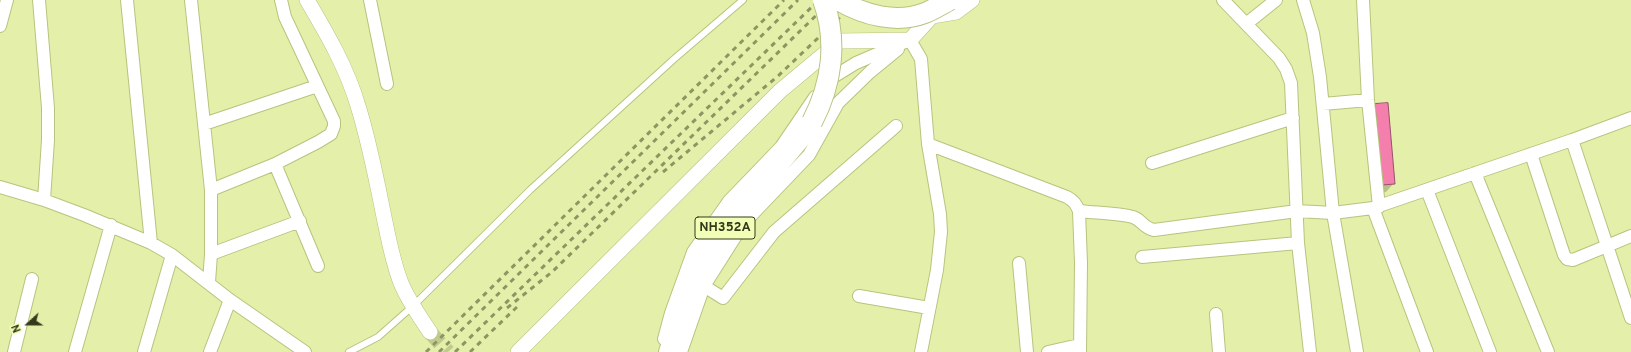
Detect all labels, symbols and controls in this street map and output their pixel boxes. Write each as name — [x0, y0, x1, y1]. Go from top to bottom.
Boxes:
road number: NH352A — [695, 217, 755, 239]
north arrow — [8, 304, 48, 344]
text: N — [9, 322, 25, 334]

